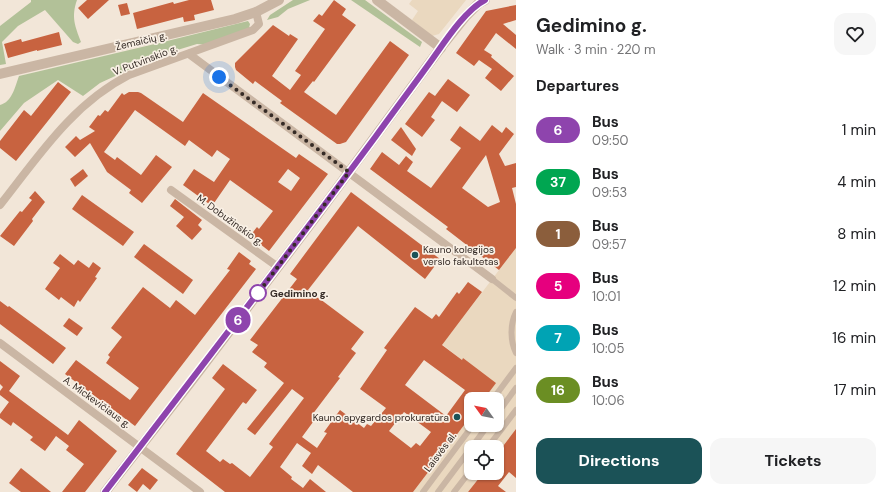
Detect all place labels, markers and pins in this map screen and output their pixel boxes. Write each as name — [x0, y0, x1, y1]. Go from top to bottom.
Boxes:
place label: Kauno kolegijos verslo fakultetas — [423, 243, 499, 268]
marker: Kauno kolegijos verslo fakultetas — [410, 250, 420, 260]
marker: Gedimino g. — [249, 284, 267, 302]
place label: Gedimino g. — [270, 287, 329, 300]
place label: Kauno apygardos prokuratūra — [313, 411, 449, 424]
marker: Kauno apygardos prokuratūra — [452, 412, 462, 422]

